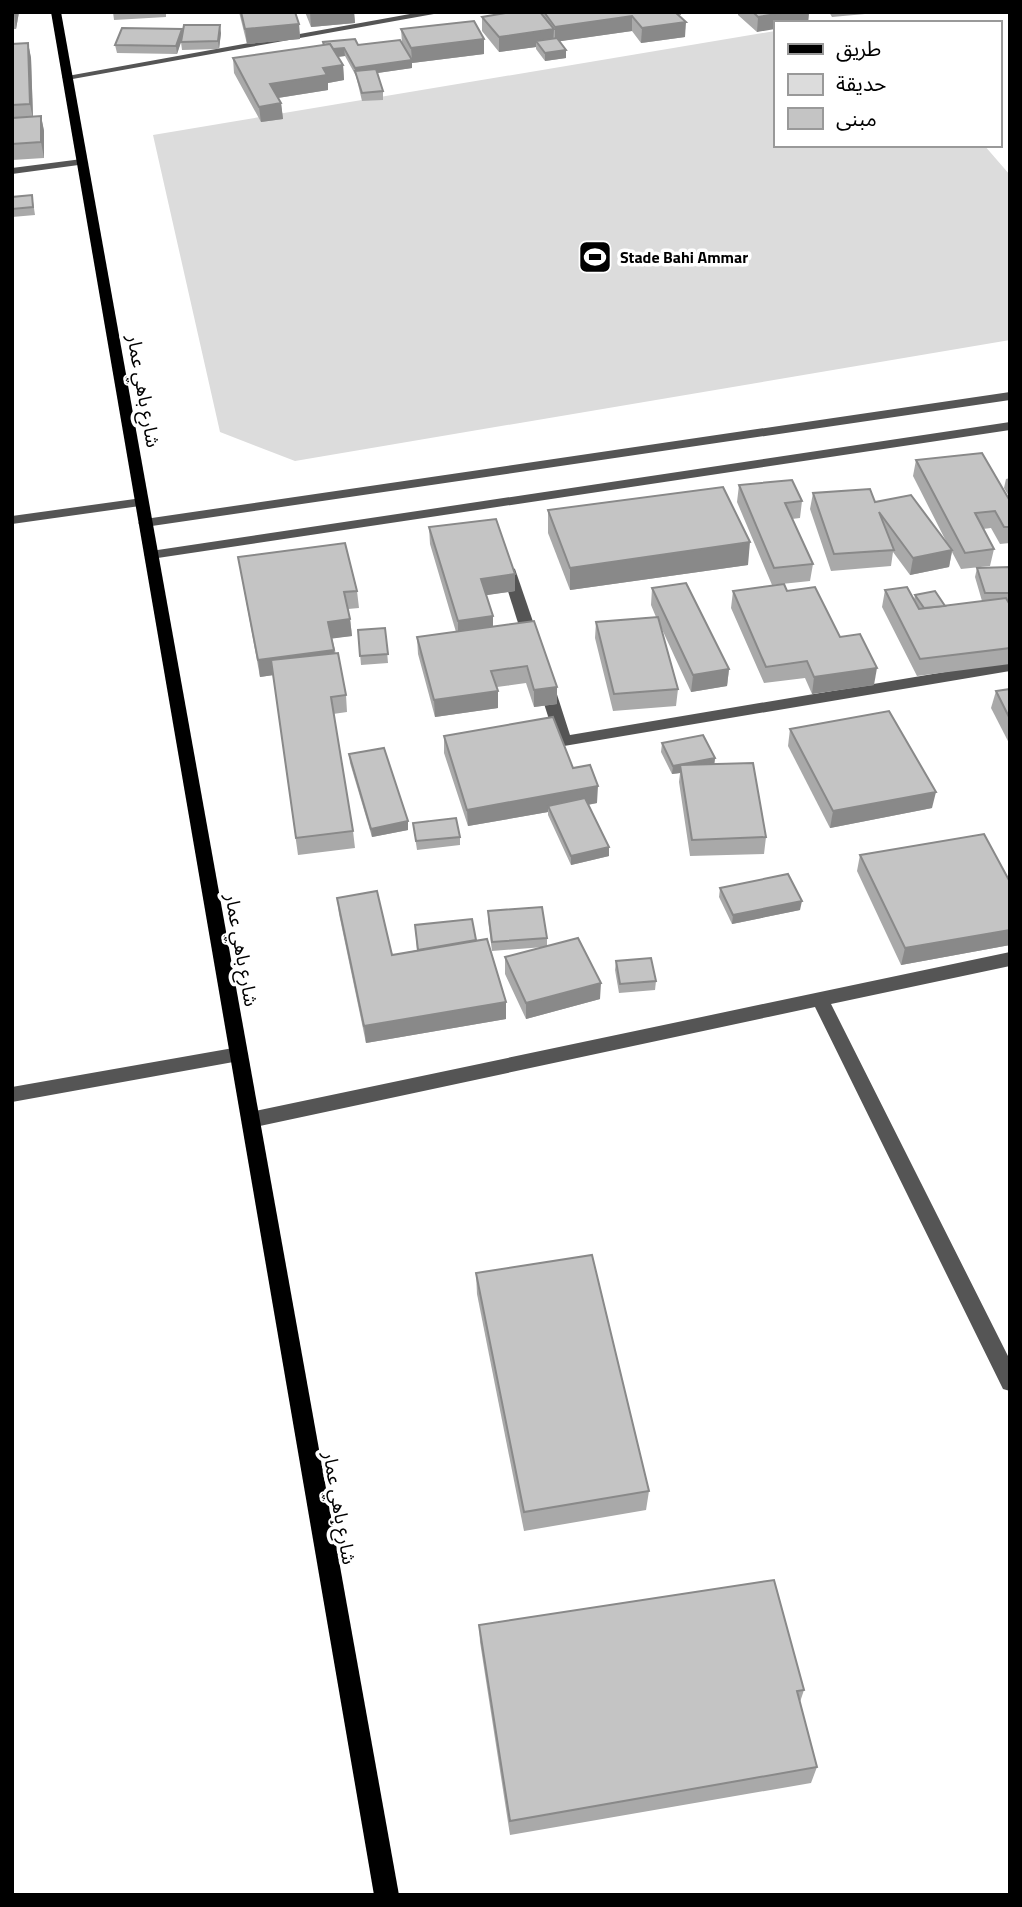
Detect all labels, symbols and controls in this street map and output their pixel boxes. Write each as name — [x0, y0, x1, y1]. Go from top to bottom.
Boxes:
legend — [774, 21, 1001, 147]
text: طريق — [836, 32, 881, 64]
text: حديقة — [836, 67, 886, 99]
text: مبنى — [836, 102, 877, 134]
sports icon: Stade Bahi Ammar — [576, 238, 614, 276]
place label: Stade Bahi Ammar — [620, 245, 748, 269]
street label: شارع باهي عمار — [119, 331, 169, 450]
street label: شارع باهي عمار — [217, 890, 267, 1009]
street label: شارع باهي عمار — [315, 1448, 365, 1567]

